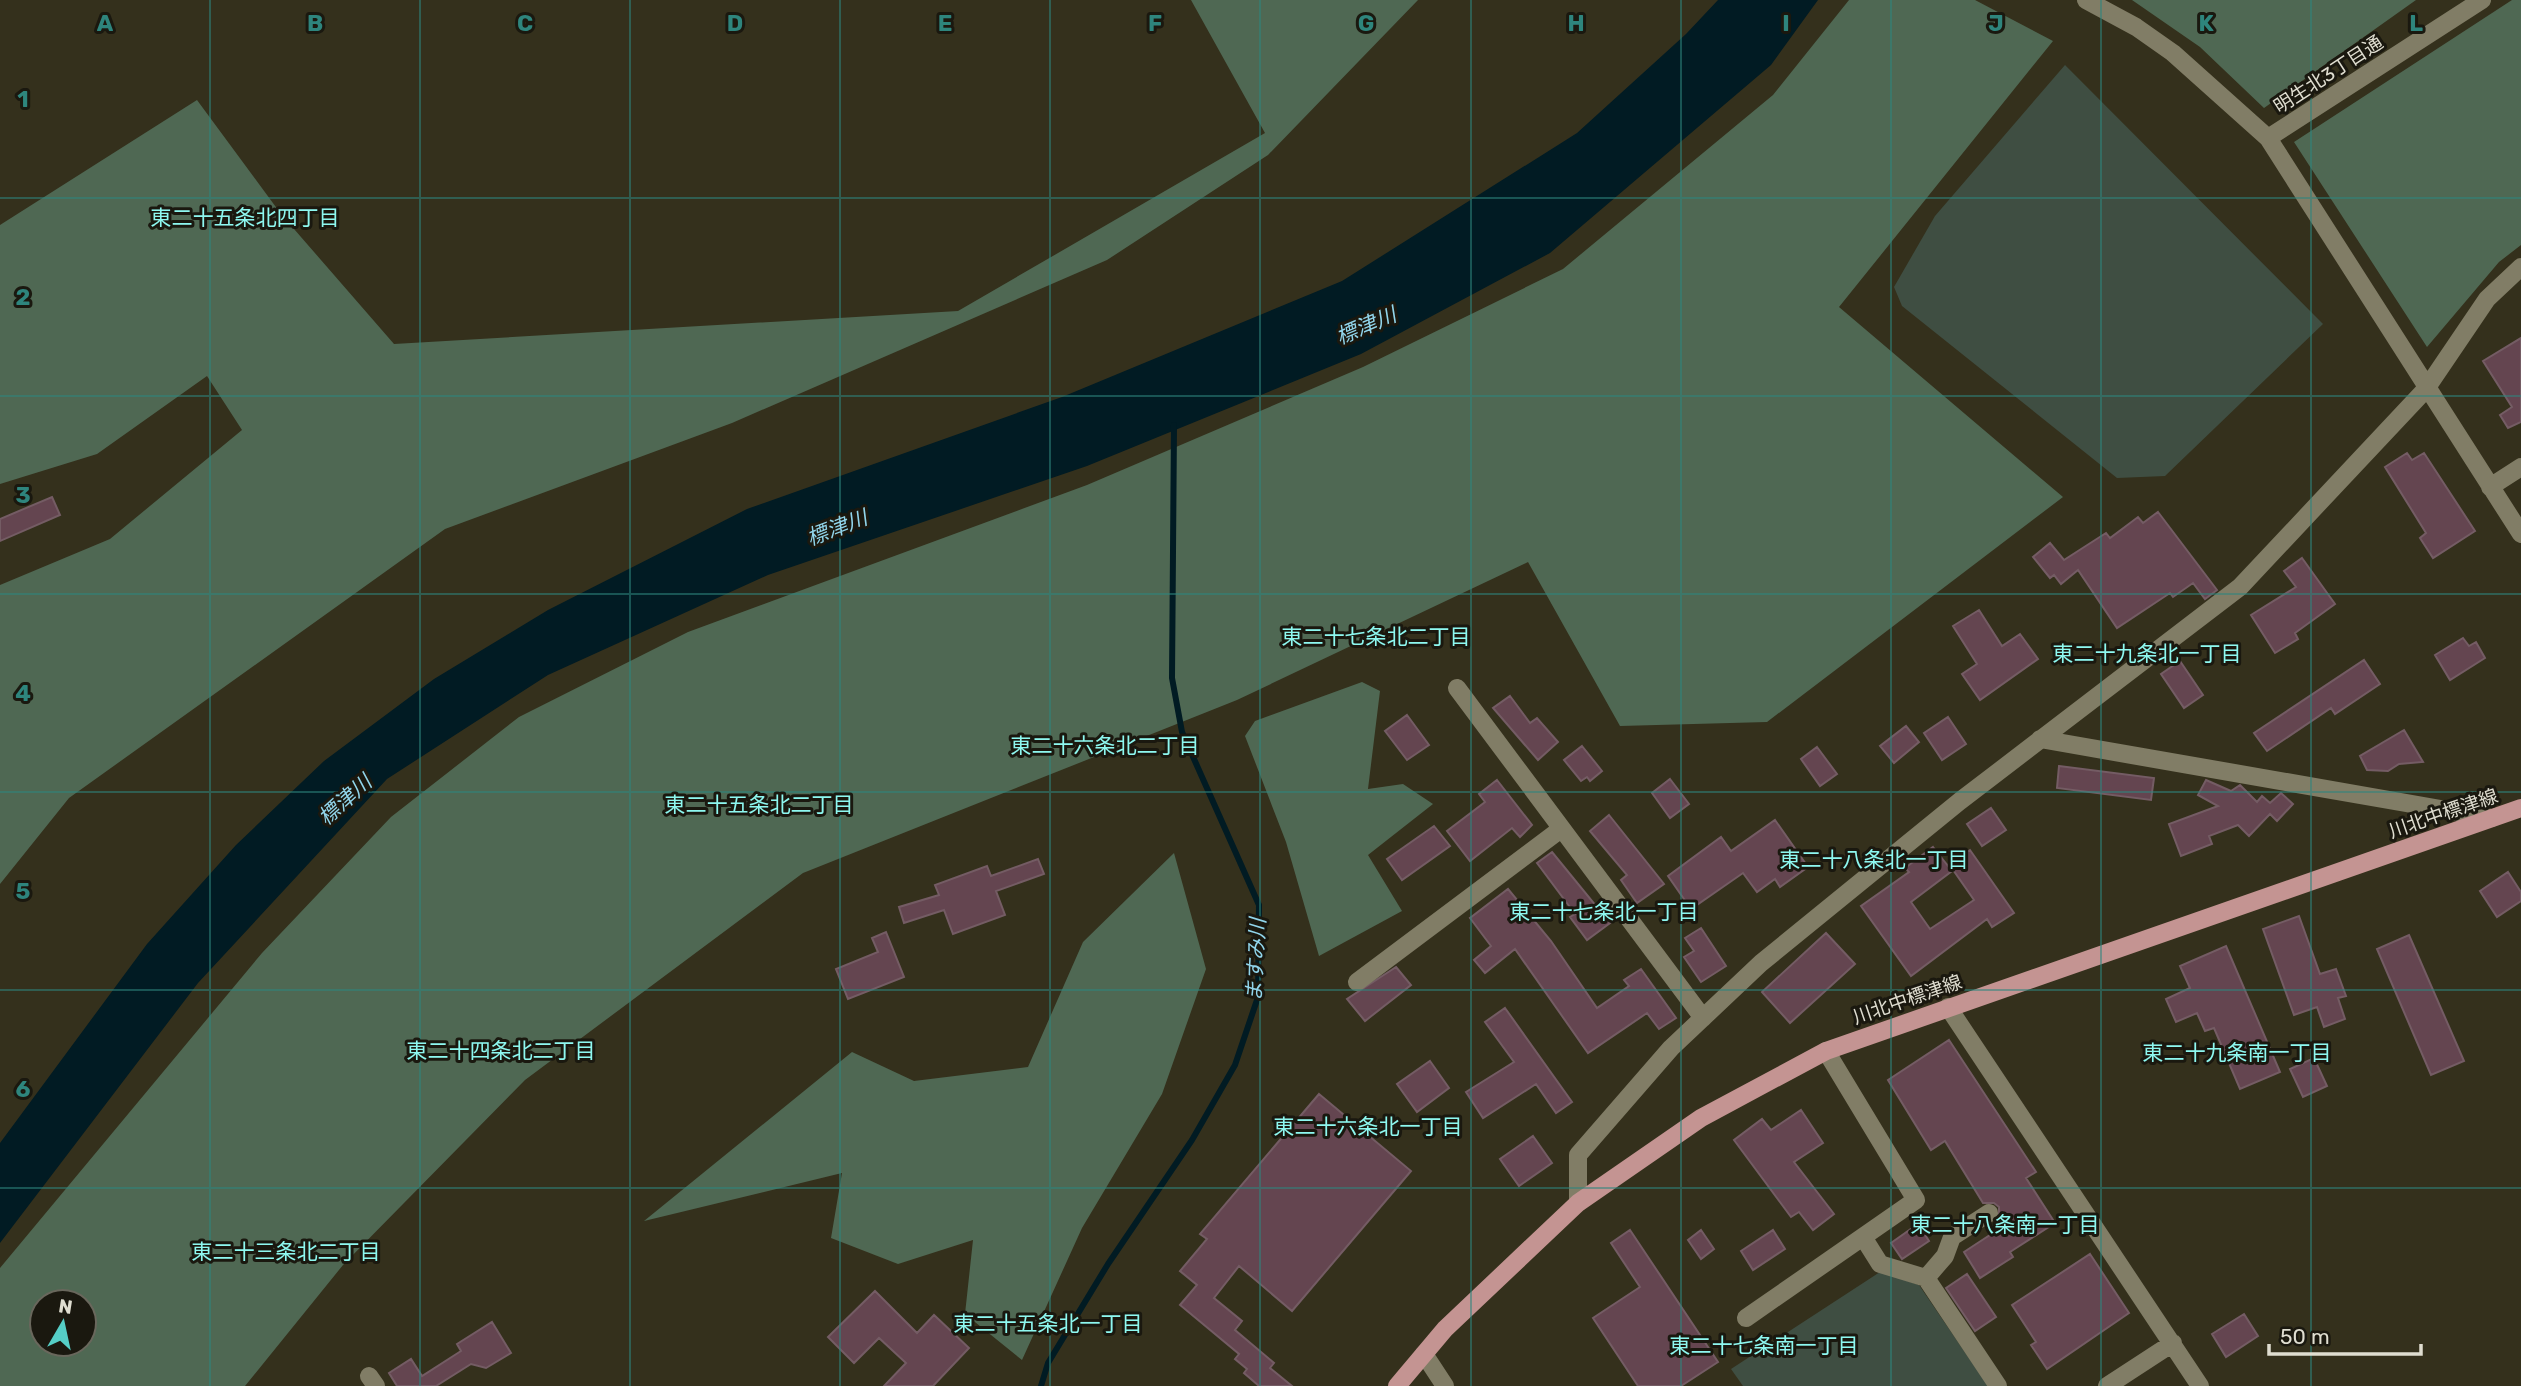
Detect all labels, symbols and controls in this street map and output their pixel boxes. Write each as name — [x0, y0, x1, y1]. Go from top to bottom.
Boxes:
text: A — [97, 9, 114, 37]
text: B — [307, 9, 323, 37]
text: C — [517, 9, 533, 37]
text: D — [727, 9, 743, 37]
text: E — [938, 9, 952, 37]
text: F — [1148, 9, 1162, 37]
text: G — [1358, 9, 1374, 37]
text: H — [1567, 9, 1585, 37]
text: I — [1782, 9, 1790, 37]
text: J — [1988, 9, 2004, 37]
text: K — [2198, 9, 2214, 37]
text: L — [2409, 9, 2423, 37]
street label: 明生北3丁目通 — [2269, 31, 2387, 118]
text: 1 — [17, 85, 29, 113]
district label: 東二十五条北四丁目 — [151, 205, 340, 230]
text: 2 — [16, 283, 30, 311]
water label: 標津川 — [1332, 301, 1402, 349]
text: 3 — [15, 481, 31, 509]
water label: 標津川 — [803, 504, 873, 550]
district label: 東二十七条北二丁目 — [1282, 624, 1471, 649]
district label: 東二十九条北一丁目 — [2053, 641, 2242, 666]
text: 4 — [15, 679, 31, 707]
district label: 東二十六条北二丁目 — [1011, 733, 1200, 758]
water label: 標津川 — [313, 768, 378, 830]
street label: 川北中標津線 — [2386, 784, 2501, 843]
district label: 東二十五条北二丁目 — [665, 792, 854, 817]
district label: 東二十八条北一丁目 — [1780, 847, 1969, 872]
text: 5 — [16, 877, 31, 905]
district label: 東二十七条北一丁目 — [1510, 899, 1699, 924]
water label: ますみ川 — [1241, 915, 1270, 1003]
street label: 川北中標津線 — [1850, 970, 1965, 1029]
district label: 東二十四条北二丁目 — [407, 1038, 596, 1063]
district label: 東二十九条南一丁目 — [2143, 1040, 2332, 1065]
text: 6 — [16, 1075, 31, 1103]
district label: 東二十六条北一丁目 — [1274, 1114, 1463, 1139]
district label: 東二十八条南一丁目 — [1911, 1212, 2100, 1237]
district label: 東二十三条北二丁目 — [192, 1239, 381, 1264]
north arrow — [28, 1288, 98, 1358]
text: N — [57, 1294, 74, 1319]
district label: 東二十五条北一丁目 — [954, 1311, 1143, 1336]
scale bar — [2269, 1312, 2421, 1356]
text: 50 m — [2280, 1324, 2330, 1349]
district label: 東二十七条南一丁目 — [1670, 1333, 1859, 1358]

